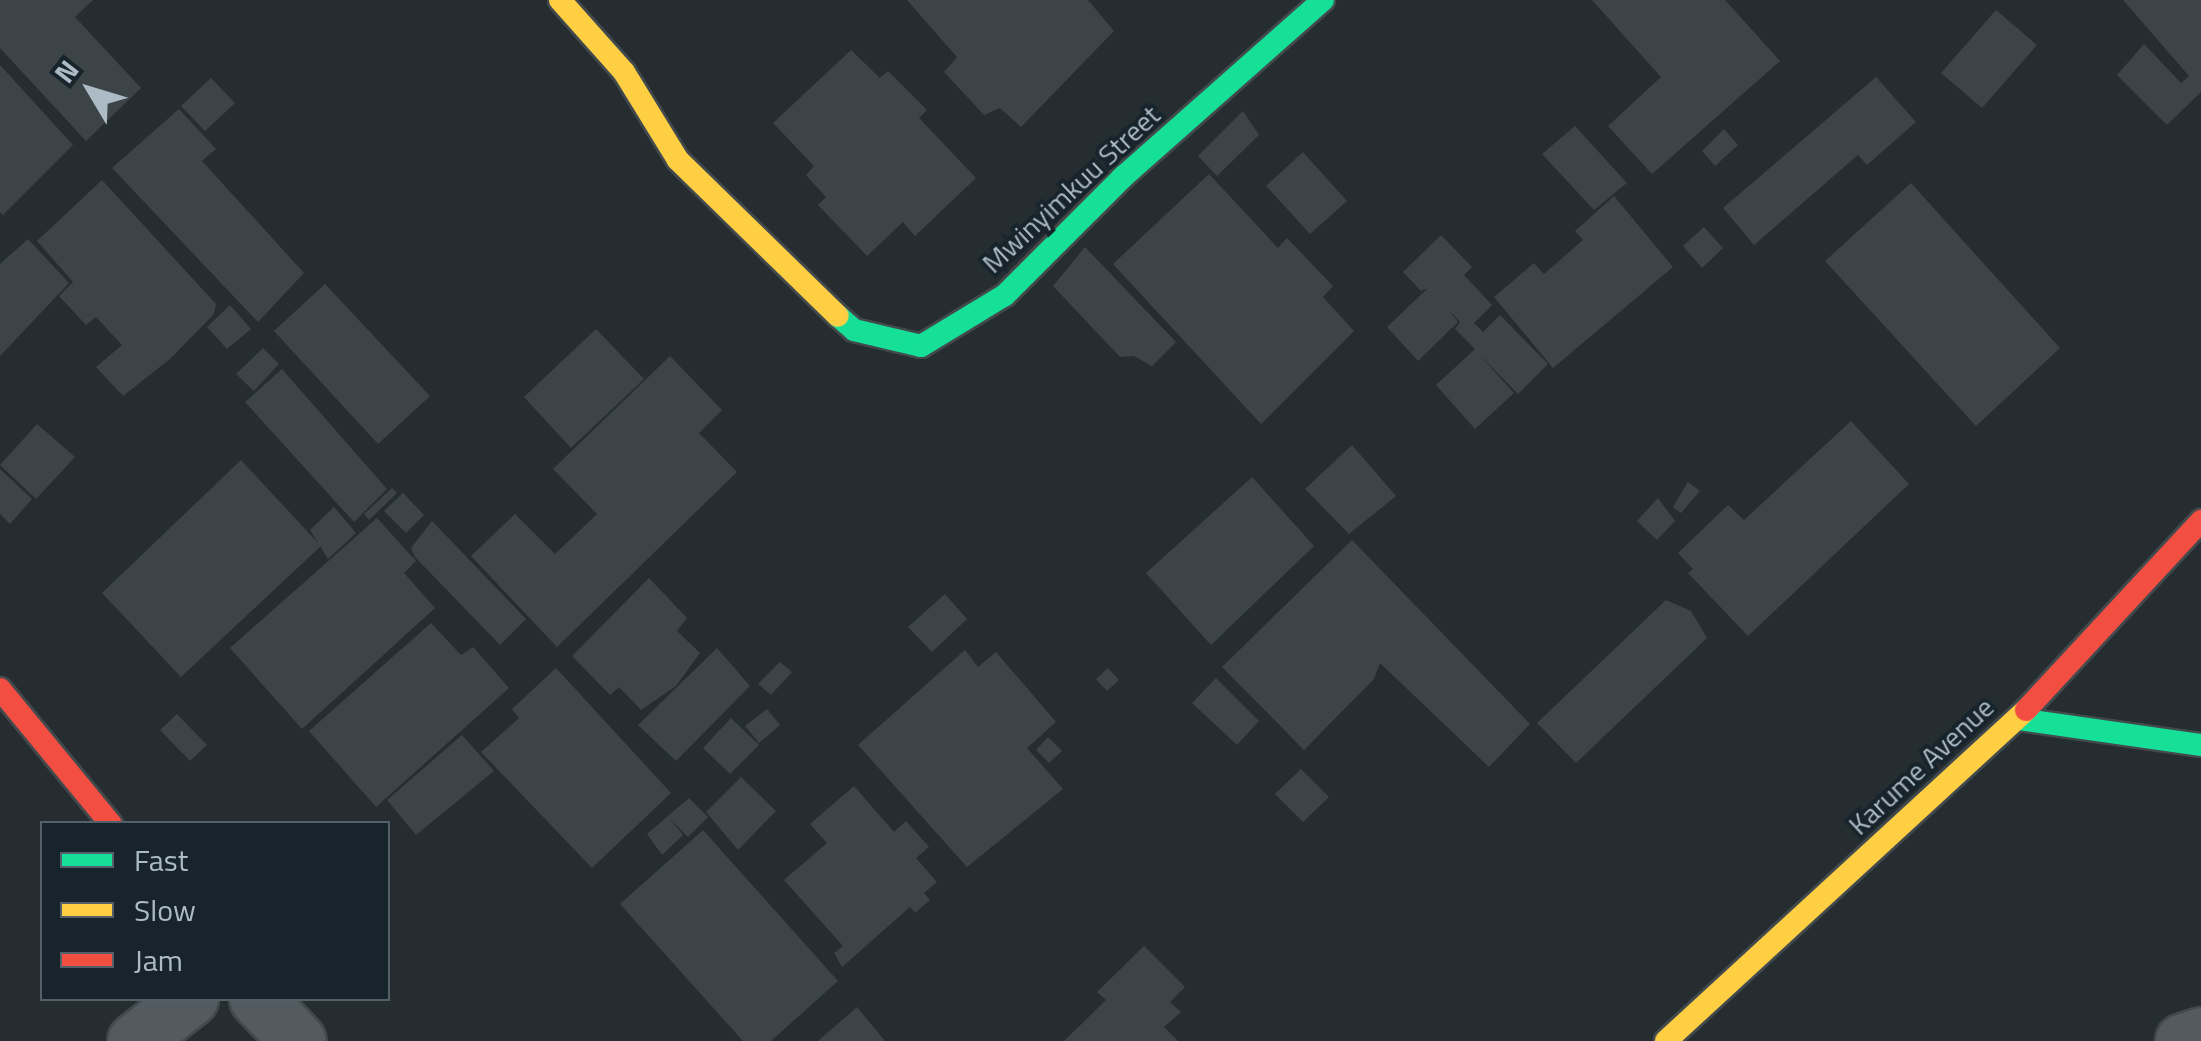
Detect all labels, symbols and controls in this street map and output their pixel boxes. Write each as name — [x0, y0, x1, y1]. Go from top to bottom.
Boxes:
north arrow — [40, 40, 140, 140]
text: N — [43, 50, 89, 92]
street label: Mwinyimkuu Street — [975, 98, 1167, 280]
street label: Karume Avenue — [1842, 690, 2000, 842]
legend — [40, 821, 390, 1001]
text: Fast — [134, 837, 188, 883]
text: Slow — [134, 887, 196, 933]
text: Jam — [134, 937, 183, 983]

